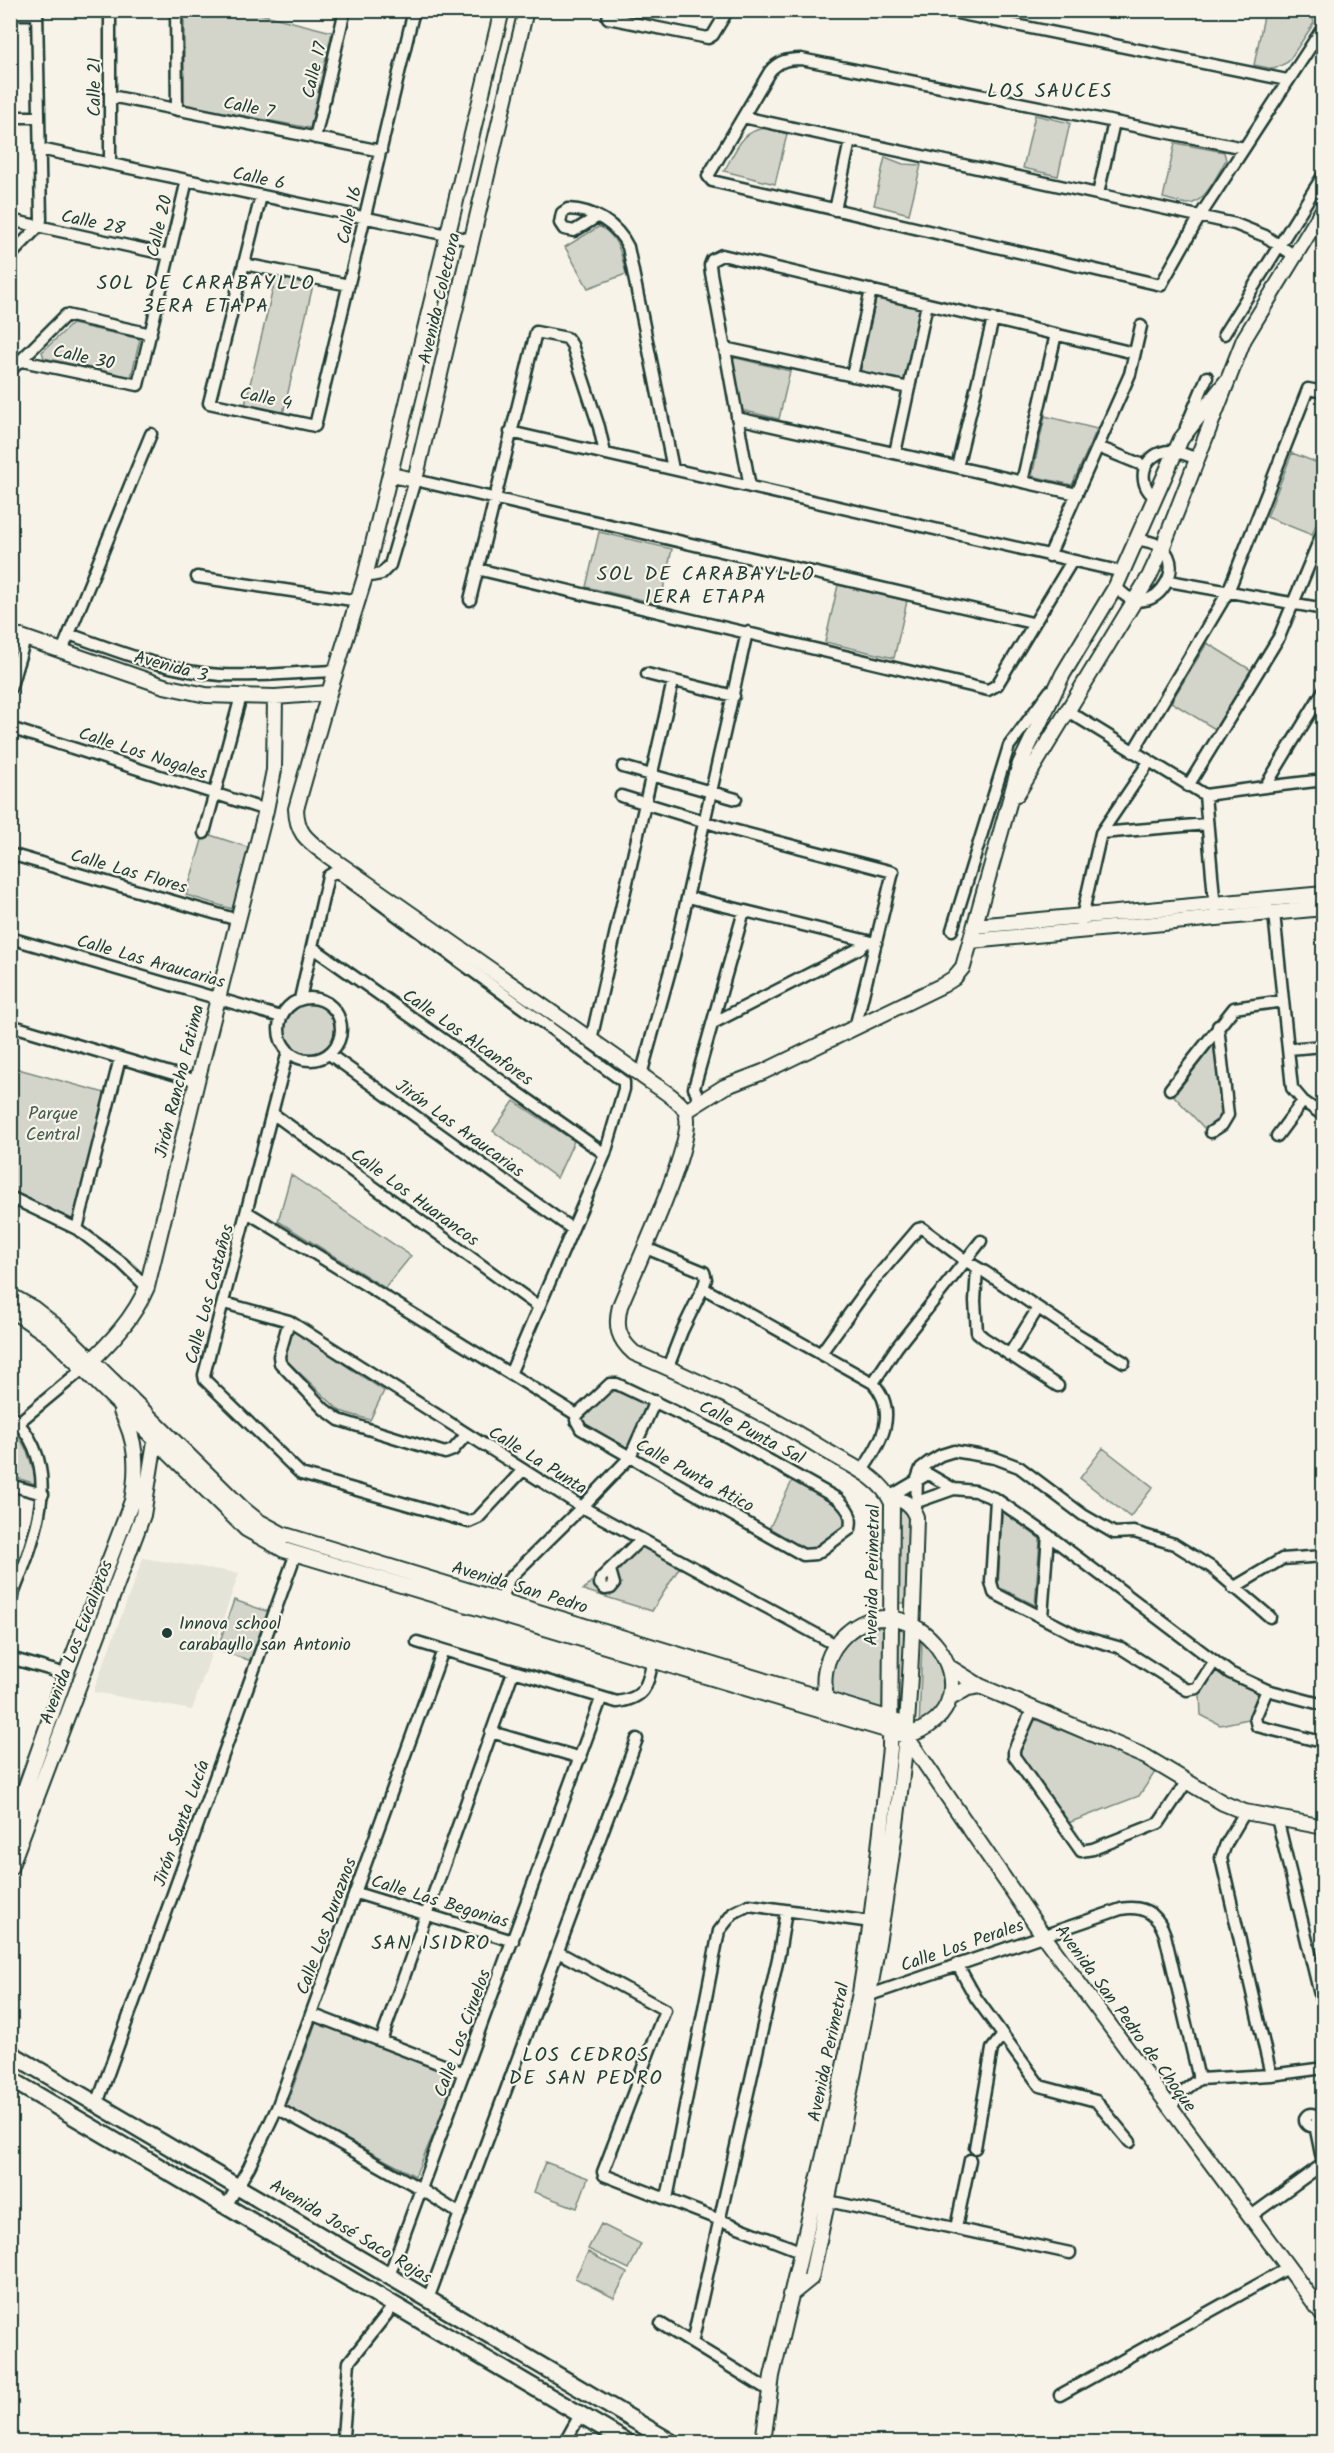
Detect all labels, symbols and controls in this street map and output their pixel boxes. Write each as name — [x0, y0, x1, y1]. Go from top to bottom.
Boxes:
street label: Calle 17 — [295, 38, 336, 102]
street label: Calle 21 — [81, 57, 110, 117]
district label: LOS SAUCES — [987, 76, 1113, 108]
street label: Calle 7 — [221, 89, 278, 128]
street label: Calle 6 — [230, 160, 288, 199]
street label: Calle 16 — [330, 183, 371, 247]
street label: Calle 20 — [139, 192, 182, 260]
street label: Calle 28 — [58, 203, 127, 244]
street label: Avenida Colectora — [411, 230, 470, 367]
district label: SOL DE CARABAYLLO 3ERA ETAPA — [97, 268, 315, 323]
street label: Calle 30 — [50, 338, 117, 379]
street label: Calle 4 — [237, 380, 295, 419]
district label: SOL DE CARABAYLLO 1ERA ETAPA — [597, 559, 815, 614]
street label: Avenida 3 — [130, 644, 211, 691]
street label: Calle Los Nogales — [74, 720, 211, 789]
street label: Calle Las Flores — [67, 842, 191, 903]
street label: Calle Las Araucarias — [73, 927, 229, 998]
street label: Calle Los Alcanfores — [396, 982, 539, 1095]
street label: Jirón Rancho Fatima — [147, 1002, 214, 1161]
street label: Jirón Las Araucarias — [388, 1072, 530, 1186]
park label: Parque Central — [26, 1100, 81, 1150]
street label: Calle Los Huarancos — [344, 1141, 485, 1255]
street label: Calle Los Castaños — [178, 1221, 243, 1368]
street label: Calle Punta Sal — [693, 1393, 810, 1474]
street label: Calle La Punta — [482, 1419, 593, 1503]
street label: Calle Punta Atico — [629, 1432, 759, 1521]
street label: Avenida Perimetral — [858, 1503, 889, 1646]
street label: Avenida San Pedro — [448, 1554, 591, 1623]
street label: Avenida Los Eucaliptos — [33, 1556, 122, 1729]
place label: Innova school carabayllo san Antonio — [179, 1610, 351, 1660]
marker: Innova school carabayllo san Antonio — [160, 1626, 174, 1640]
street label: Jirón Santa Lucía — [146, 1756, 219, 1891]
street label: Calle Los Duraznos — [289, 1853, 366, 1999]
street label: Calle Las Begonias — [367, 1868, 512, 1937]
street label: Calle Los Perales — [897, 1912, 1028, 1981]
street label: Avenida San Pedro de Choque — [1047, 1919, 1203, 2119]
district label: SAN ISIDRO — [371, 1928, 491, 1960]
street label: Calle Los Ciruelos — [427, 1965, 500, 2102]
street label: Avenida Perimetral — [801, 1980, 858, 2125]
district label: LOS CEDROS DE SAN PEDRO — [509, 2040, 663, 2095]
street label: Avenida José Saco Rojas — [263, 2172, 437, 2293]

